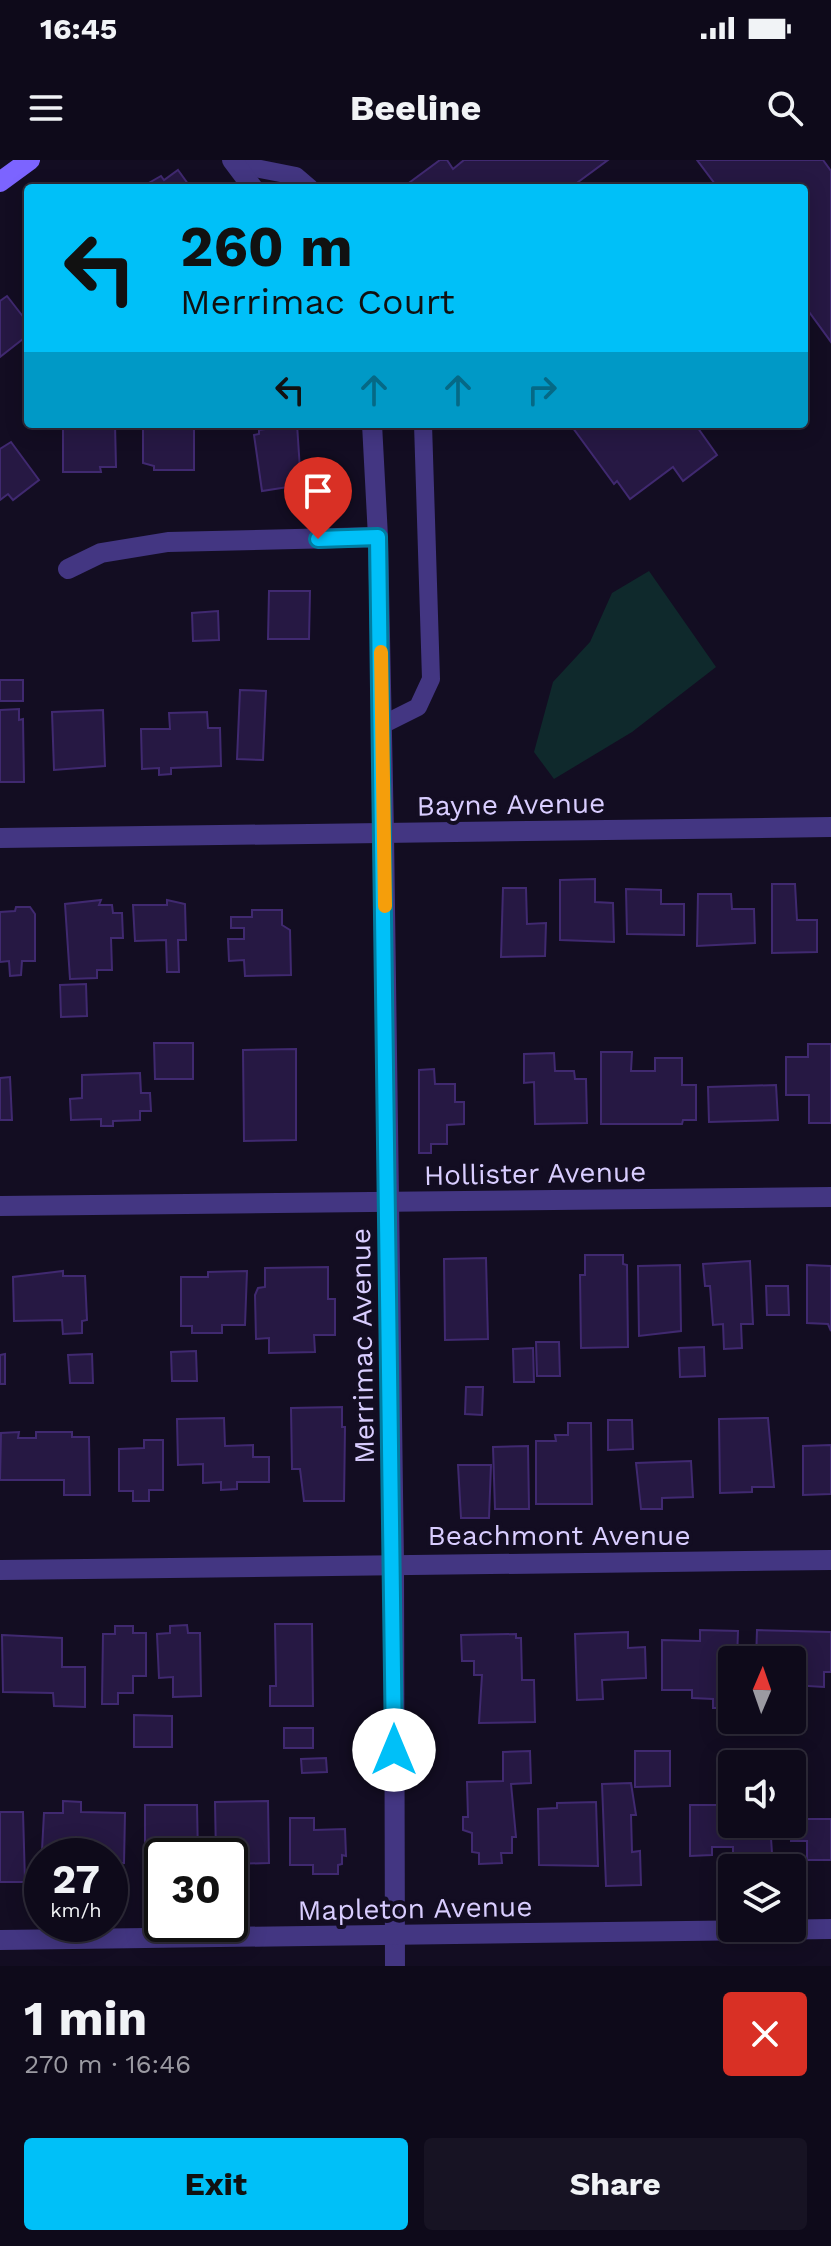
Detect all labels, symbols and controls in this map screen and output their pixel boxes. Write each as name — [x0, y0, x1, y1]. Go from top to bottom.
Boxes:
text: 16:45 — [40, 11, 117, 46]
icon: menu — [24, 86, 68, 130]
icon: search — [763, 86, 807, 130]
text: Beeline — [350, 87, 481, 129]
text: 260 m — [180, 214, 353, 280]
icon: left — [48, 216, 152, 320]
text: Merrimac Court — [180, 281, 455, 323]
icon: left — [268, 368, 312, 412]
icon: ahead — [352, 368, 396, 412]
icon: ahead — [436, 368, 480, 412]
icon: right — [520, 368, 564, 412]
pin — [284, 457, 352, 539]
icon: arrive — [296, 469, 340, 513]
street label: Bayne Avenue — [416, 786, 606, 823]
street label: Hollister Avenue — [423, 1155, 647, 1192]
street label: Merrimac Avenue — [344, 1228, 381, 1464]
street label: Beachmont Avenue — [427, 1519, 691, 1552]
north arrow — [718, 1646, 806, 1734]
map controls — [718, 1646, 806, 1942]
position arrow — [352, 1708, 436, 1792]
button: sound — [718, 1750, 806, 1838]
speed limit sign: 30 — [144, 1838, 248, 1942]
button: layers — [718, 1854, 806, 1942]
text: 27 — [52, 1856, 100, 1903]
street label: Mapleton Avenue — [297, 1890, 533, 1927]
text: km/h — [50, 1898, 102, 1922]
text: 1 min — [24, 1990, 147, 2047]
button: close — [723, 1992, 807, 2076]
text: 270 m · 16:46 — [24, 2049, 191, 2079]
button: Exit — [24, 2138, 408, 2230]
button: Share — [424, 2138, 807, 2230]

